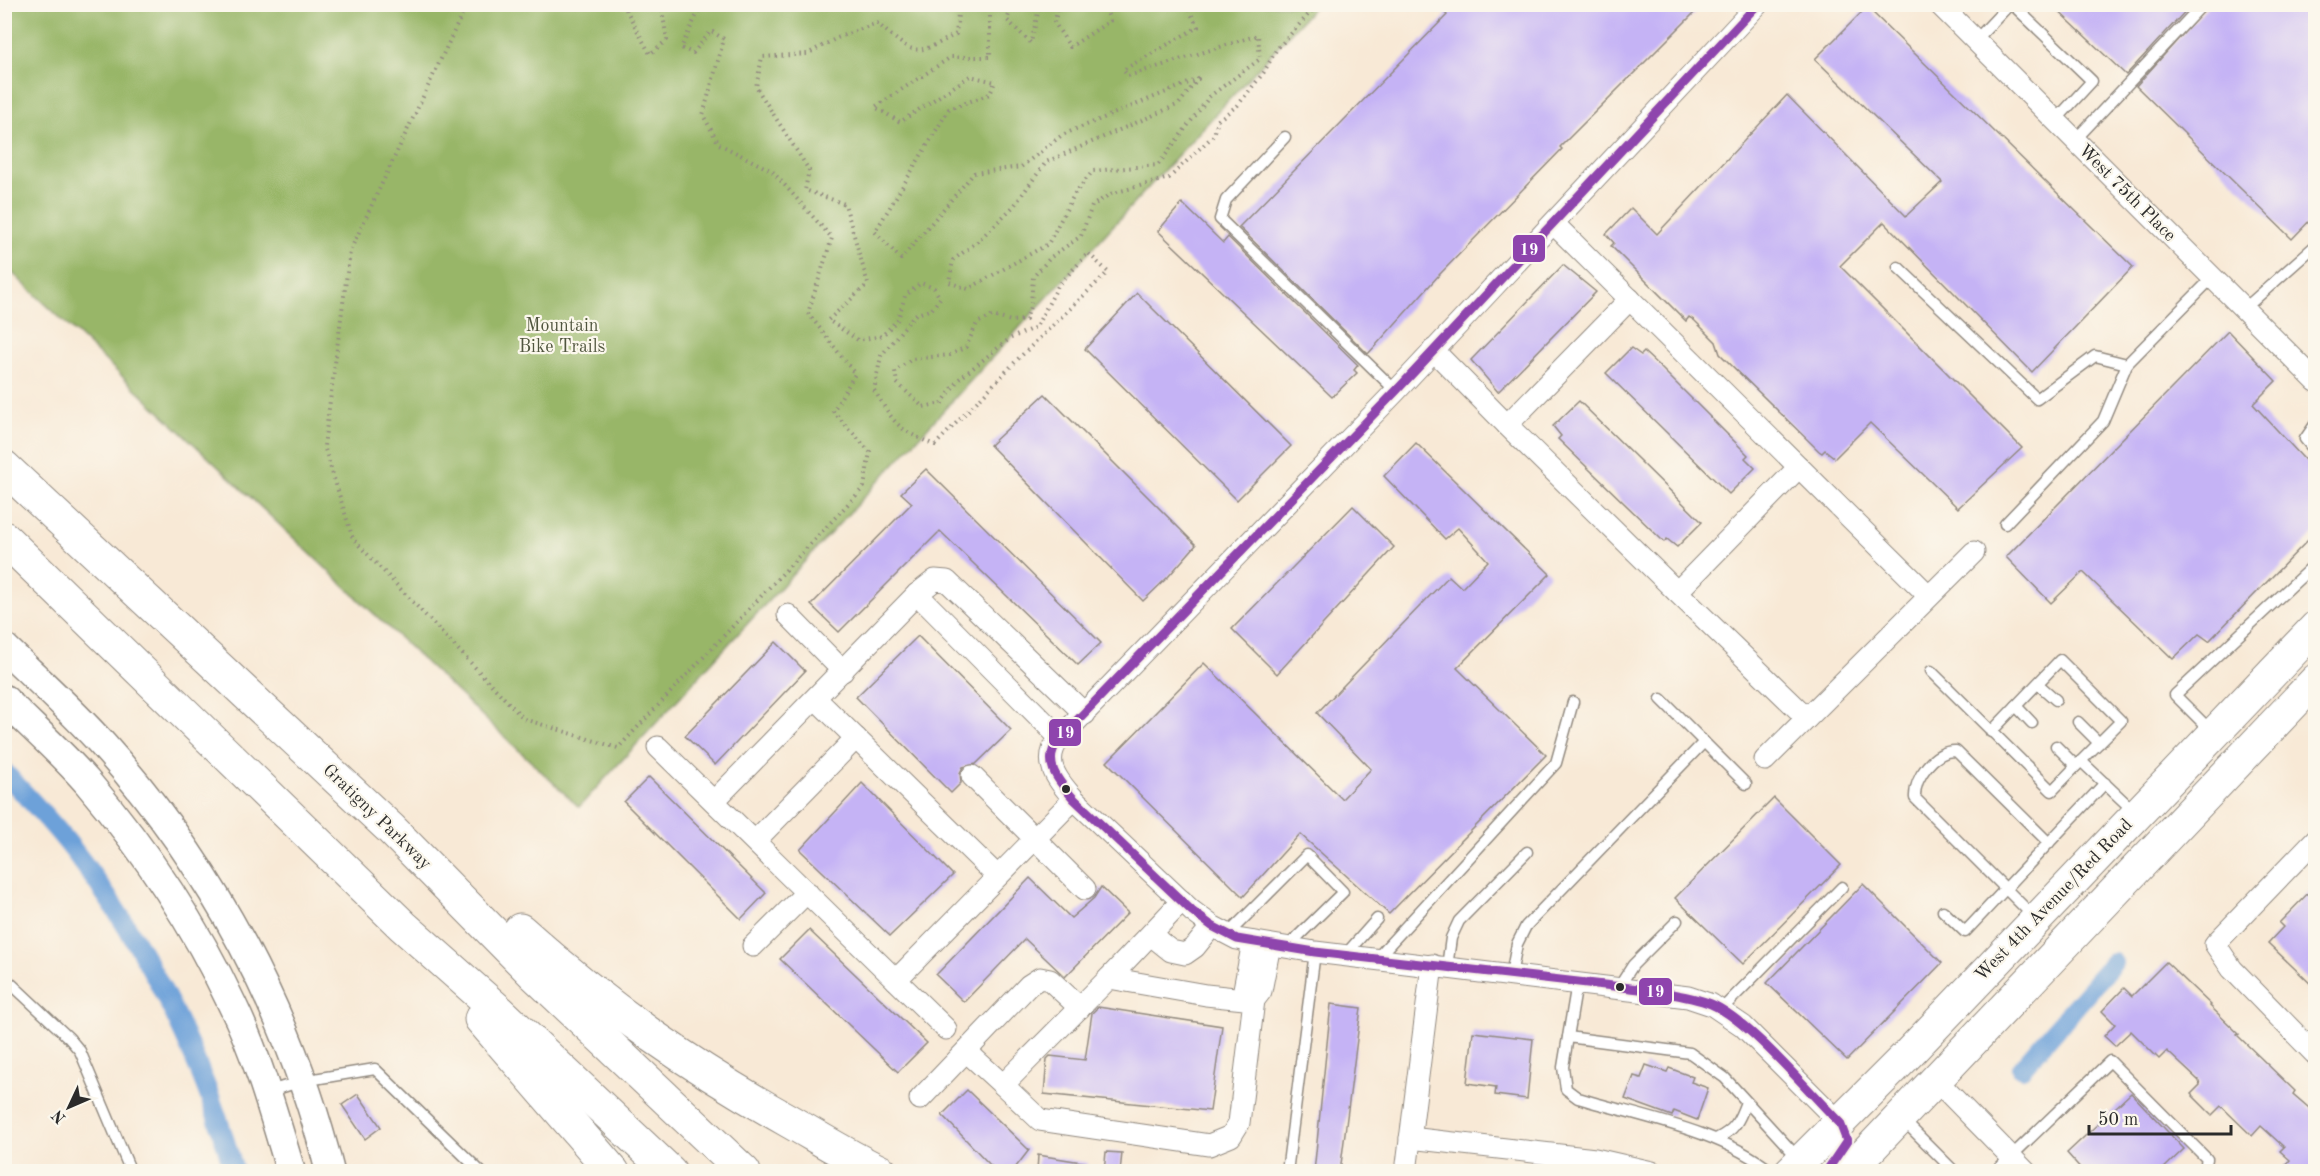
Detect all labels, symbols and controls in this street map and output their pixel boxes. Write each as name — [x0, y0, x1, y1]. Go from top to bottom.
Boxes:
street label: West 75th Place — [2075, 141, 2179, 245]
line badge: 19 — [1512, 234, 1546, 263]
text: 19 — [1520, 243, 1538, 259]
park label: Mountain Bike Trails — [519, 317, 605, 356]
line badge: 19 — [1048, 718, 1082, 747]
text: 19 — [1056, 726, 1074, 742]
street label: Gratigny Parkway — [319, 761, 435, 873]
unlabelled marker — [1060, 783, 1072, 795]
street label: West 4th Avenue/Red Road — [1972, 816, 2136, 984]
line badge: 19 — [1638, 977, 1673, 1006]
unlabelled marker — [1614, 981, 1626, 993]
text: 19 — [1646, 985, 1664, 1001]
north arrow — [39, 1077, 99, 1137]
scale bar — [2089, 1098, 2232, 1136]
text: N — [49, 1106, 70, 1126]
text: 50 m — [2098, 1111, 2138, 1129]

